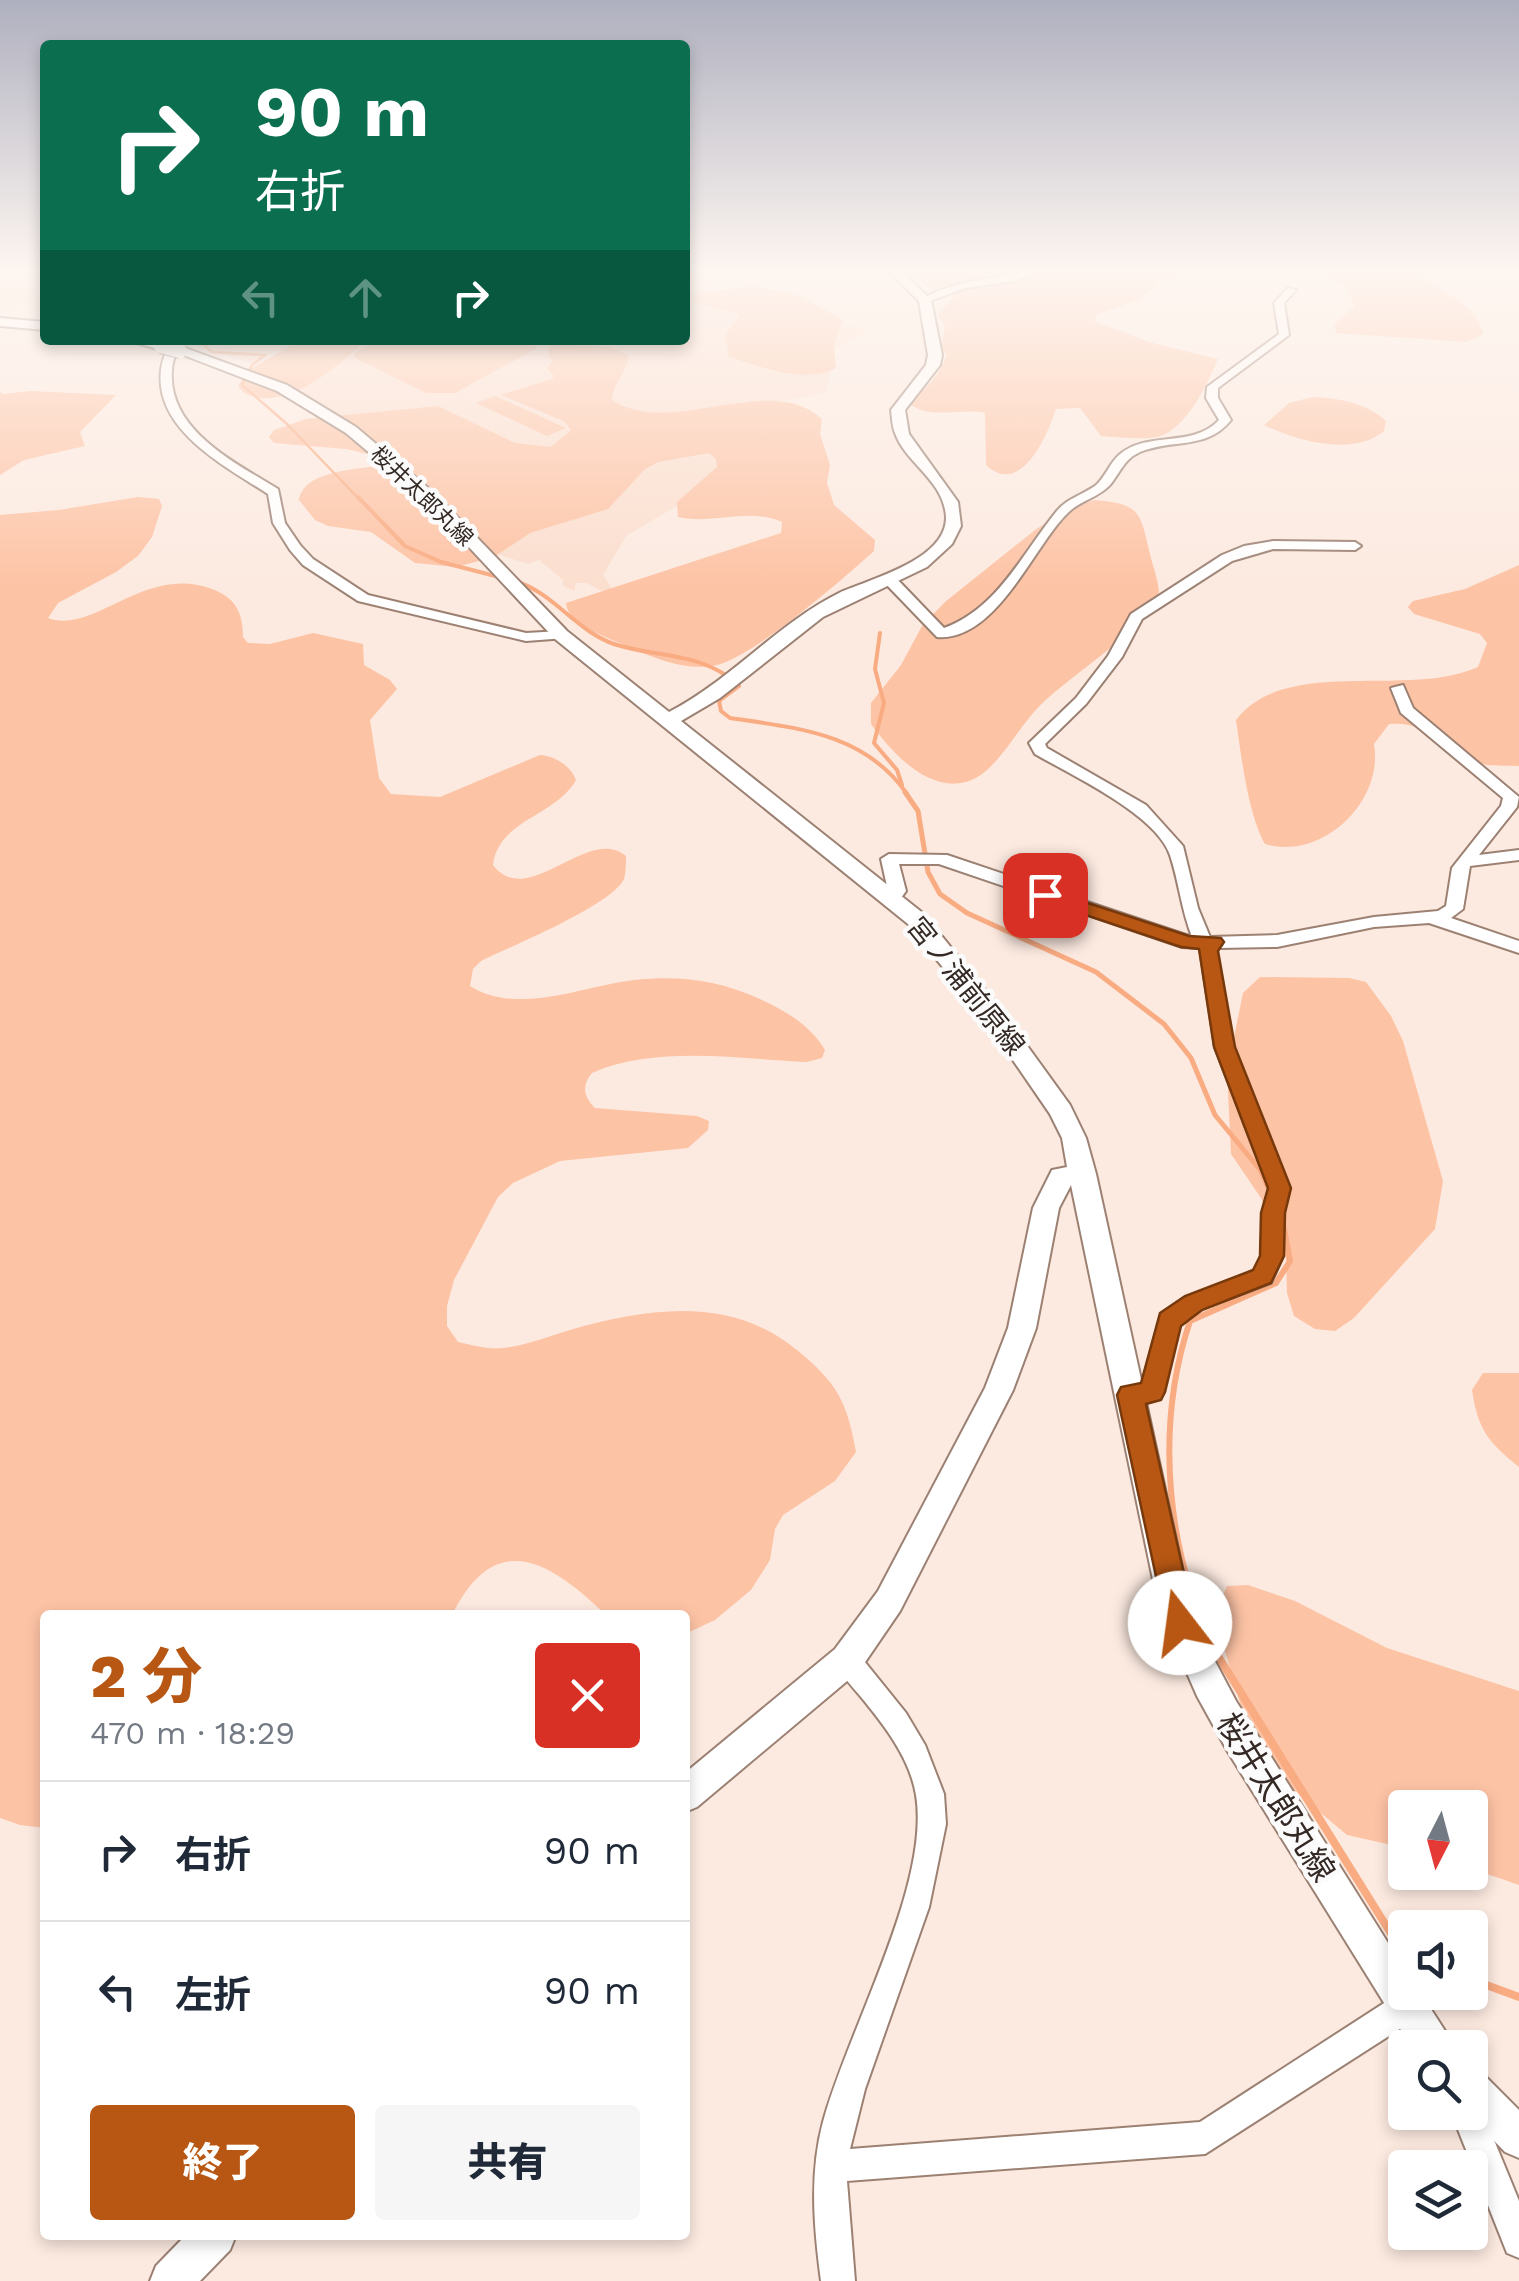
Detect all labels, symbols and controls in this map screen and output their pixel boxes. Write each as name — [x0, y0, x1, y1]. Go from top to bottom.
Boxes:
text: 90 m — [255, 71, 429, 153]
icon: right — [90, 80, 220, 210]
text: 右折 — [255, 165, 345, 218]
icon: left — [233, 270, 288, 325]
icon: ahead — [338, 270, 393, 325]
icon: right — [443, 270, 498, 325]
street label: 桜井太郎丸線 — [366, 441, 478, 551]
pin — [1003, 853, 1088, 938]
icon: arrive — [1018, 868, 1073, 923]
street label: 宮ノ浦前原線 — [900, 910, 1032, 1062]
position arrow — [1128, 1571, 1232, 1675]
text: 2 分 — [90, 1641, 202, 1712]
button: close — [535, 1643, 640, 1748]
street label: 桜井太郎丸線 — [1209, 1706, 1343, 1888]
text: 470 m · 18:29 — [90, 1714, 295, 1752]
north arrow — [1388, 1790, 1488, 1890]
map controls — [1388, 1790, 1488, 2250]
icon: right — [90, 1824, 145, 1879]
text: 90 m — [544, 1829, 640, 1873]
text: 右折 — [175, 1833, 251, 1877]
button: sound — [1388, 1910, 1488, 2010]
icon: left — [90, 1964, 145, 2019]
text: 90 m — [544, 1969, 640, 2013]
text: 左折 — [175, 1973, 251, 2017]
button: search — [1388, 2030, 1488, 2130]
button: 終了 — [90, 2105, 355, 2220]
button: 共有 — [375, 2105, 640, 2220]
button: layers — [1388, 2150, 1488, 2250]

